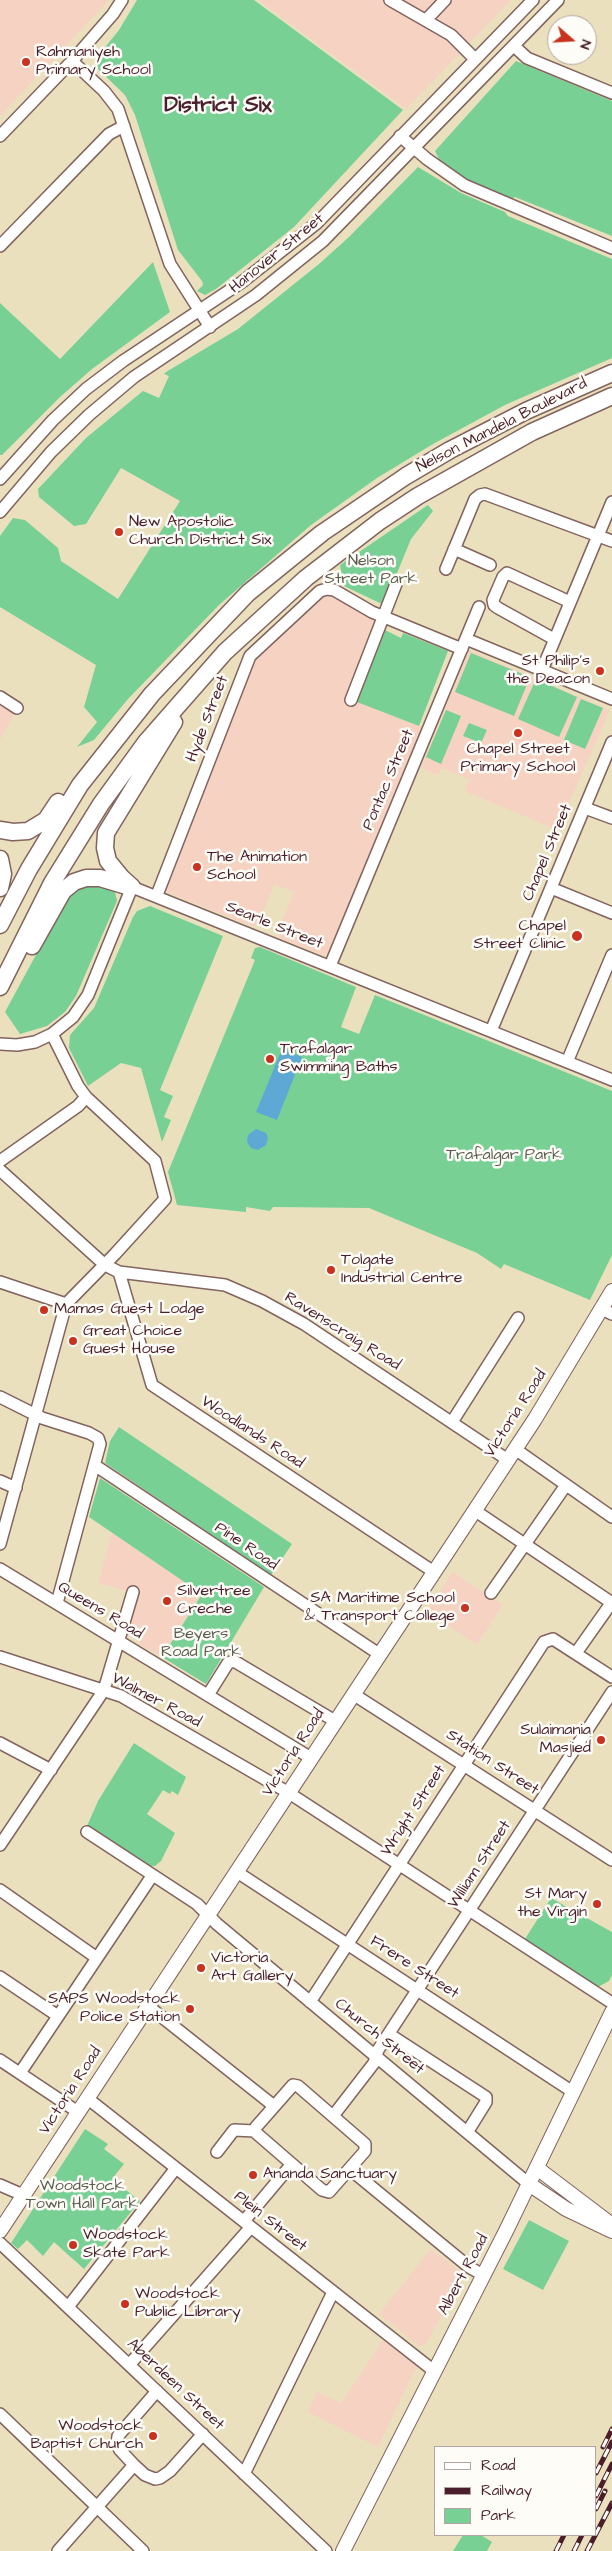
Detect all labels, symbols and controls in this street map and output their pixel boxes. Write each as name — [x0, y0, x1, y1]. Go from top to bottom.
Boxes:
north arrow — [547, 15, 597, 65]
text: N — [574, 37, 596, 52]
place label: Rahmaniyeh Primary School — [36, 43, 151, 81]
marker: Rahmaniyeh Primary School — [20, 56, 32, 68]
district label: District Six — [164, 94, 272, 120]
street label: Hanover Street — [226, 210, 328, 298]
street label: Nelson Mandela Boulevard — [413, 375, 591, 477]
place label: New Apostolic Church District Six — [129, 513, 271, 551]
marker: New Apostolic Church District Six — [113, 526, 125, 538]
park label: Nelson Street Park — [325, 552, 417, 590]
place label: St Philip's the Deacon — [506, 652, 590, 690]
marker: St Philip's the Deacon — [594, 665, 606, 677]
street label: Hyde Street — [183, 673, 233, 765]
street label: Pontac Street — [359, 727, 419, 833]
marker: Chapel Street Primary School — [512, 727, 524, 739]
place label: Chapel Street Primary School — [461, 740, 575, 778]
street label: Chapel Street — [519, 802, 577, 904]
place label: The Animation School — [207, 848, 307, 886]
marker: The Animation School — [191, 861, 203, 873]
street label: Searle Street — [223, 898, 325, 954]
place label: Chapel Street Clinic — [473, 917, 566, 955]
marker: Chapel Street Clinic — [570, 929, 584, 943]
place label: Trafalgar Swimming Baths — [280, 1040, 398, 1078]
marker: Trafalgar Swimming Baths — [264, 1053, 276, 1065]
park label: Trafalgar Park — [446, 1146, 562, 1166]
place label: Tolgate Industrial Centre — [341, 1251, 462, 1289]
marker: Tolgate Industrial Centre — [325, 1264, 337, 1276]
street label: Ravenscraig Road — [280, 1288, 404, 1376]
place label: Mamas Guest Lodge — [54, 1300, 204, 1320]
marker: Mamas Guest Lodge — [38, 1304, 50, 1316]
place label: Great Choice Guest House — [83, 1322, 182, 1360]
marker: Great Choice Guest House — [67, 1335, 79, 1347]
street label: Victoria Road — [481, 1367, 551, 1461]
street label: Woodlands Road — [197, 1392, 307, 1474]
street label: Pine Road — [211, 1519, 281, 1575]
street label: Queens Road — [54, 1578, 146, 1644]
place label: Silvertree Creche — [177, 1582, 251, 1620]
place label: SA Maritime School & Transport College — [304, 1589, 455, 1627]
marker: Silvertree Creche — [161, 1595, 173, 1607]
marker: SA Maritime School & Transport College — [459, 1602, 471, 1614]
park label: Beyers Road Park — [161, 1625, 241, 1663]
street label: Walmer Road — [108, 1669, 204, 1733]
street label: Victoria Road — [259, 1706, 329, 1800]
place label: Sulaimania Masjied — [520, 1721, 591, 1759]
street label: Station Street — [442, 1726, 542, 1800]
marker: Sulaimania Masjied — [595, 1734, 607, 1746]
street label: Wright Street — [377, 1762, 451, 1860]
street label: William Street — [444, 1817, 516, 1913]
place label: St Mary the Virgin — [518, 1885, 587, 1923]
marker: St Mary the Virgin — [591, 1898, 603, 1910]
street label: Frere Street — [366, 1932, 462, 2004]
place label: Victoria Art Gallery — [211, 1949, 293, 1987]
marker: Victoria Art Gallery — [195, 1962, 207, 1974]
place label: SAPS Woodstock Police Station — [48, 1990, 180, 2028]
street label: Church Street — [330, 1995, 428, 2079]
marker: SAPS Woodstock Police Station — [184, 2003, 196, 2015]
street label: Victoria Road — [36, 2044, 106, 2138]
place label: Ananda Sanctuary — [263, 2165, 397, 2185]
marker: Ananda Sanctuary — [247, 2169, 259, 2181]
park label: Woodstock Town Hall Park — [26, 2177, 138, 2215]
street label: Plein Street — [230, 2187, 310, 2257]
place label: Woodstock Skate Park — [83, 2226, 170, 2264]
street label: Albert Road — [435, 2231, 493, 2319]
marker: Woodstock Skate Park — [67, 2239, 79, 2251]
place label: Woodstock Public Library — [135, 2285, 241, 2323]
marker: Woodstock Public Library — [119, 2298, 131, 2310]
street label: Aberdeen Street — [122, 2335, 228, 2435]
place label: Woodstock Baptist Church — [31, 2417, 143, 2455]
marker: Woodstock Baptist Church — [147, 2430, 159, 2442]
legend — [434, 2446, 597, 2536]
text: Road — [481, 2455, 515, 2476]
text: Railway — [481, 2480, 532, 2501]
text: Park — [481, 2505, 516, 2526]

